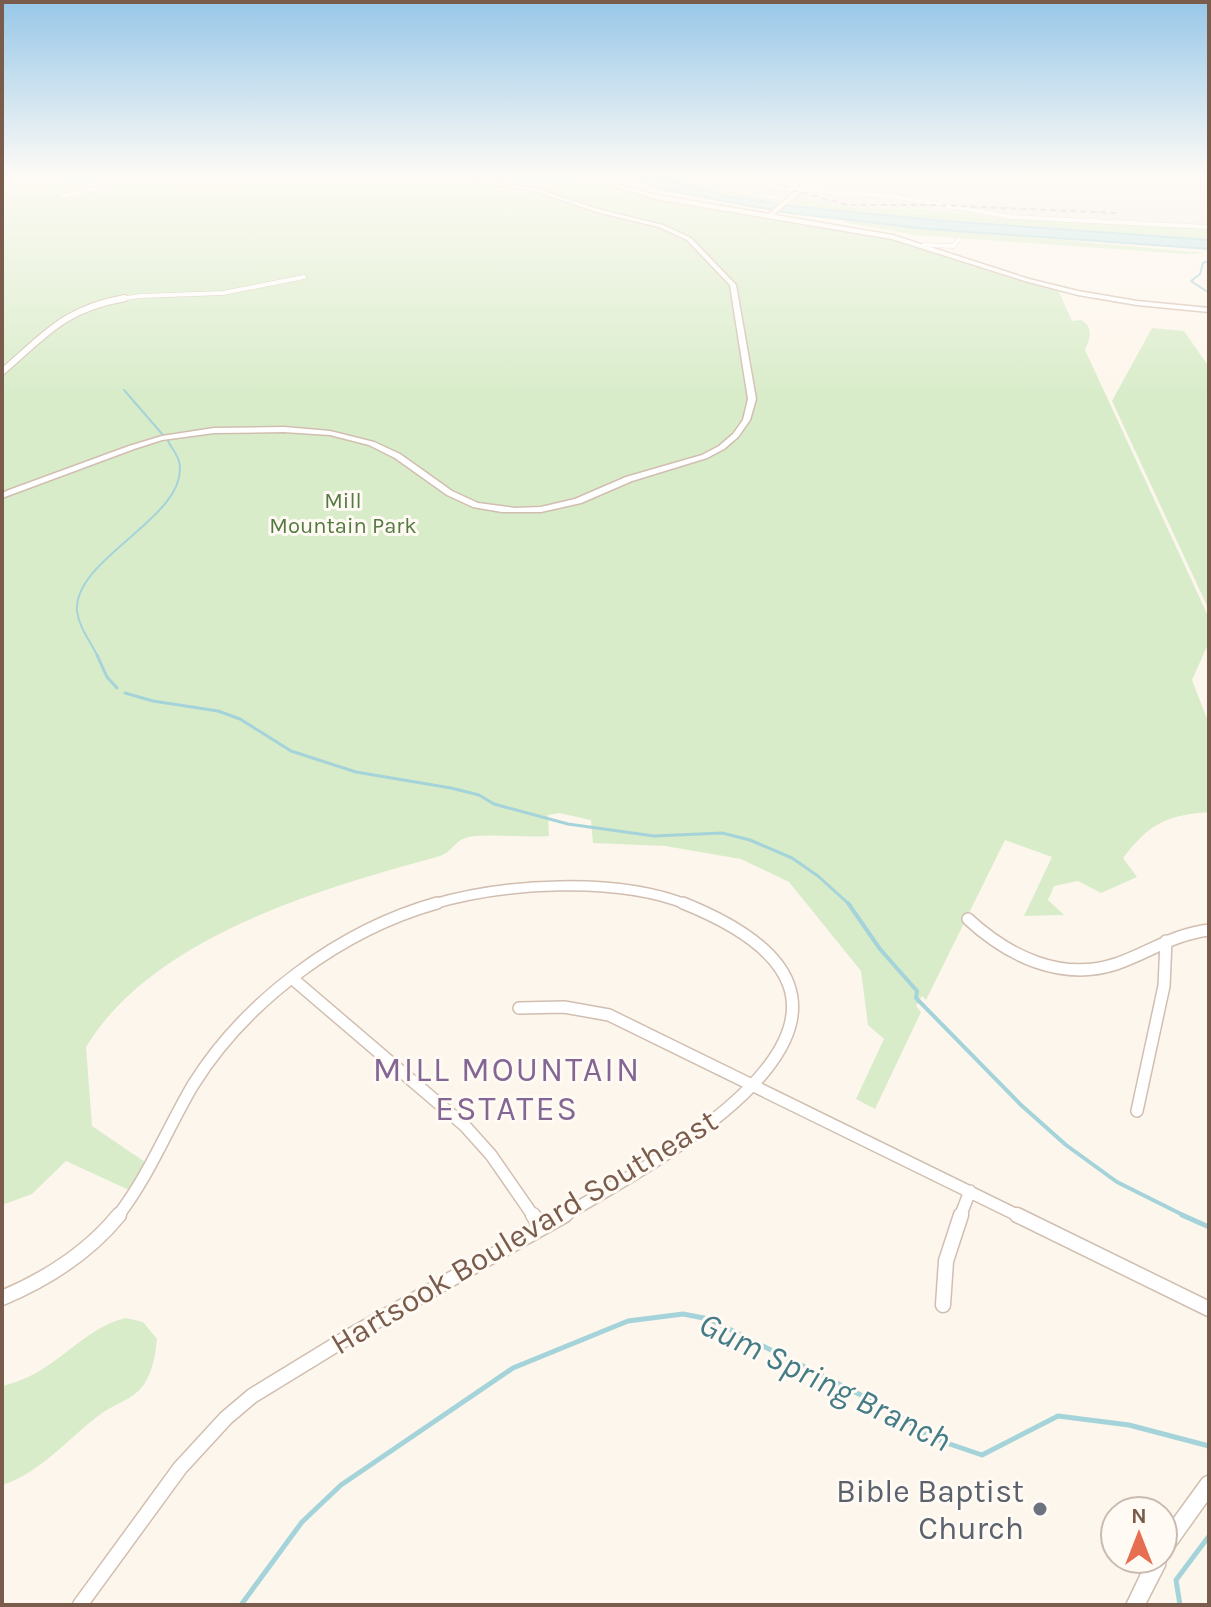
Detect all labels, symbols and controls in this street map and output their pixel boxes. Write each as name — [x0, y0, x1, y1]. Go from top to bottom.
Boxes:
park label: Mill Mountain Park — [269, 488, 417, 539]
district label: MILL MOUNTAIN ESTATES — [373, 1050, 641, 1129]
street label: Hartsook Boulevard Southeast — [324, 1102, 724, 1362]
water label: Gum Spring Branch — [693, 1304, 957, 1460]
place label: Bible Baptist Church — [836, 1473, 1024, 1547]
north arrow — [1099, 1495, 1179, 1575]
marker: Bible Baptist Church — [1031, 1500, 1049, 1518]
text: N — [1131, 1503, 1147, 1529]

